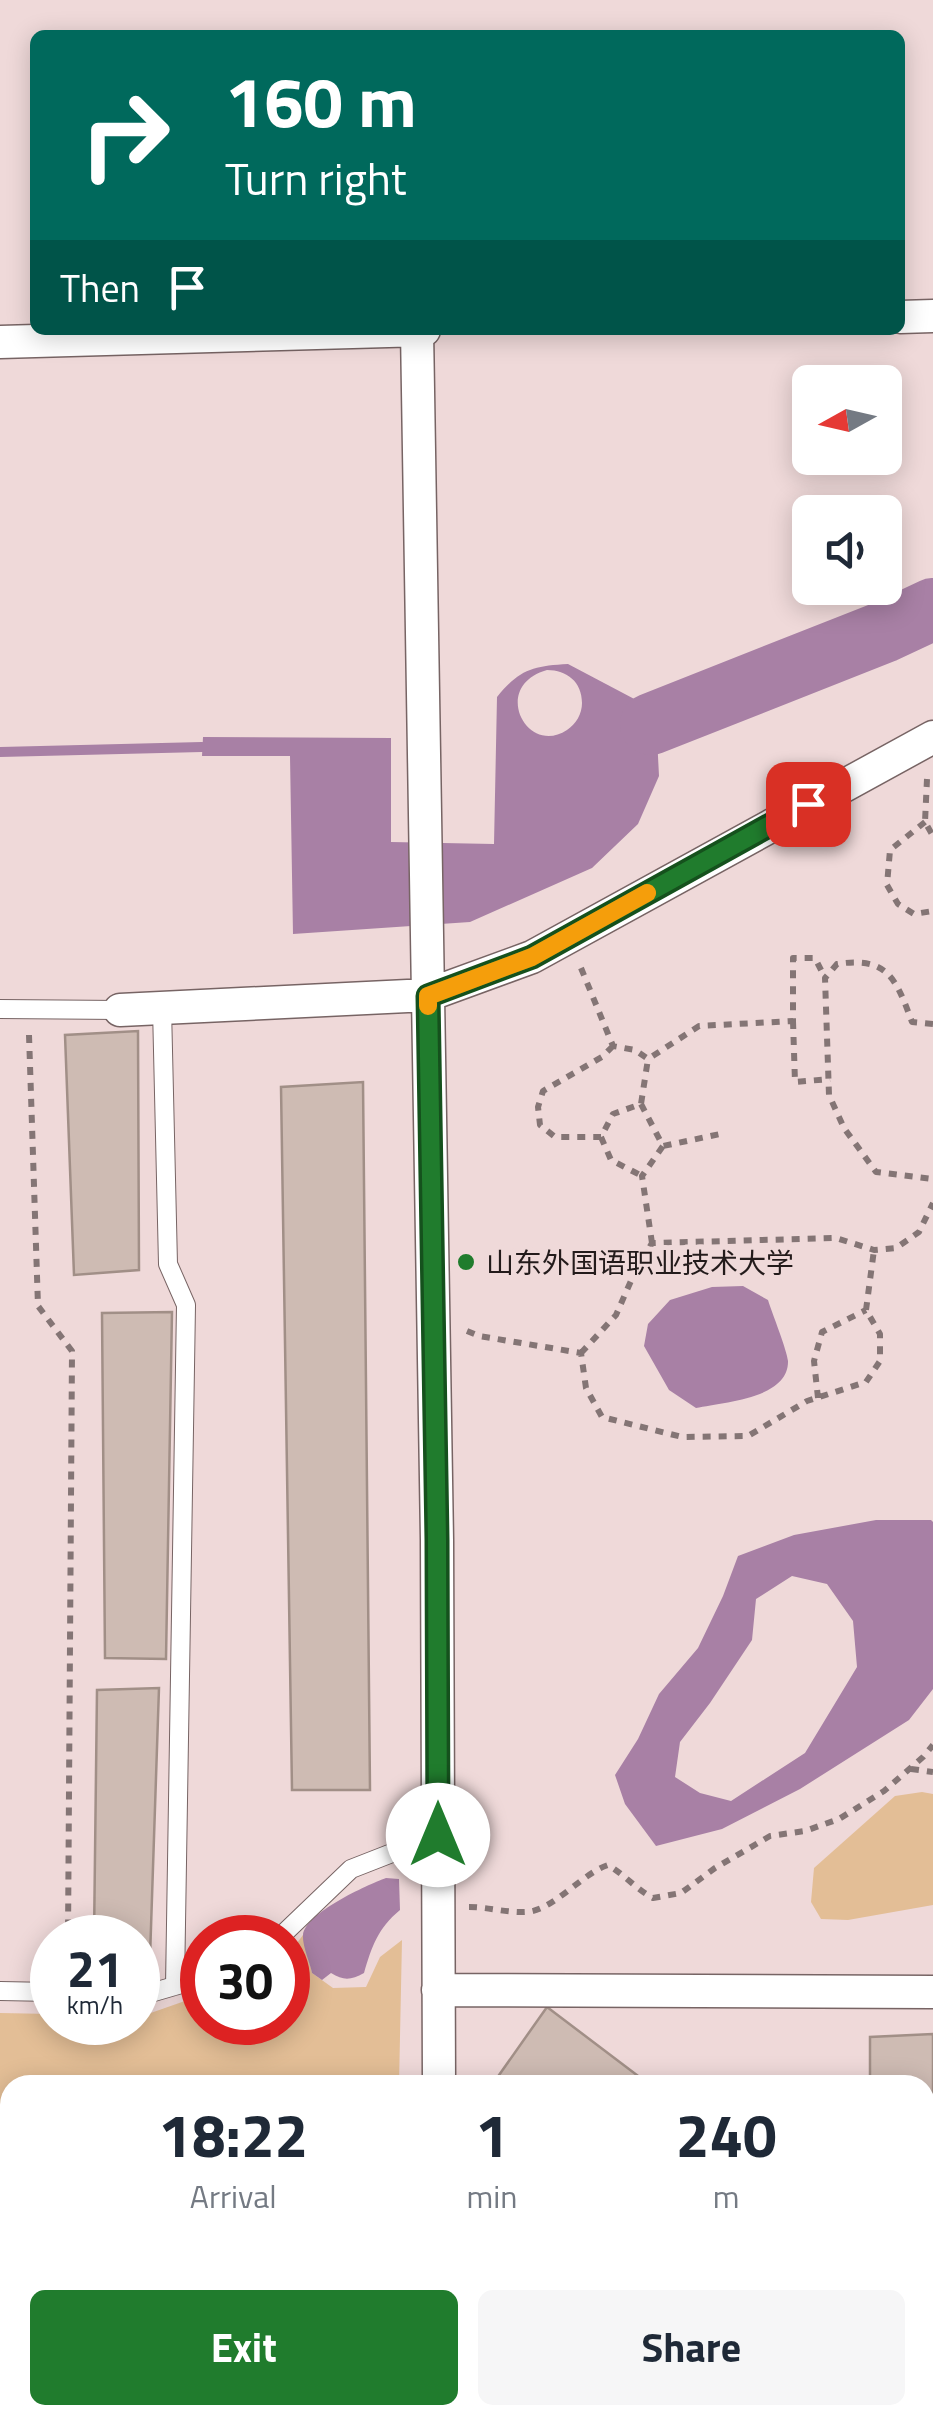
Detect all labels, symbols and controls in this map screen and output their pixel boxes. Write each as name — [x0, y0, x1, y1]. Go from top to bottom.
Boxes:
text: 160 m — [225, 48, 417, 154]
icon: right — [60, 70, 190, 200]
text: Turn right — [225, 144, 407, 212]
text: Then — [60, 259, 140, 317]
icon: arrive — [160, 260, 215, 315]
north arrow — [792, 365, 902, 475]
map controls — [792, 365, 902, 605]
button: sound — [792, 495, 902, 605]
pin — [766, 762, 851, 847]
icon: arrive — [781, 777, 836, 832]
place label: 山东外国语职业技术大学 — [486, 1241, 794, 1284]
marker: 山东外国语职业技术大学 — [455, 1251, 477, 1273]
position arrow — [386, 1783, 490, 1887]
speed limit sign: 30 — [180, 1915, 310, 2045]
text: 21 — [67, 1930, 123, 2006]
text: km/h — [67, 1986, 123, 2024]
text: 18:22 — [158, 2089, 308, 2180]
text: 1 — [475, 2089, 509, 2180]
text: 240 — [676, 2089, 777, 2180]
text: Arrival — [190, 2172, 277, 2220]
text: min — [466, 2172, 517, 2220]
text: m — [713, 2172, 740, 2220]
button: Exit — [30, 2290, 458, 2405]
button: Share — [478, 2290, 905, 2405]

